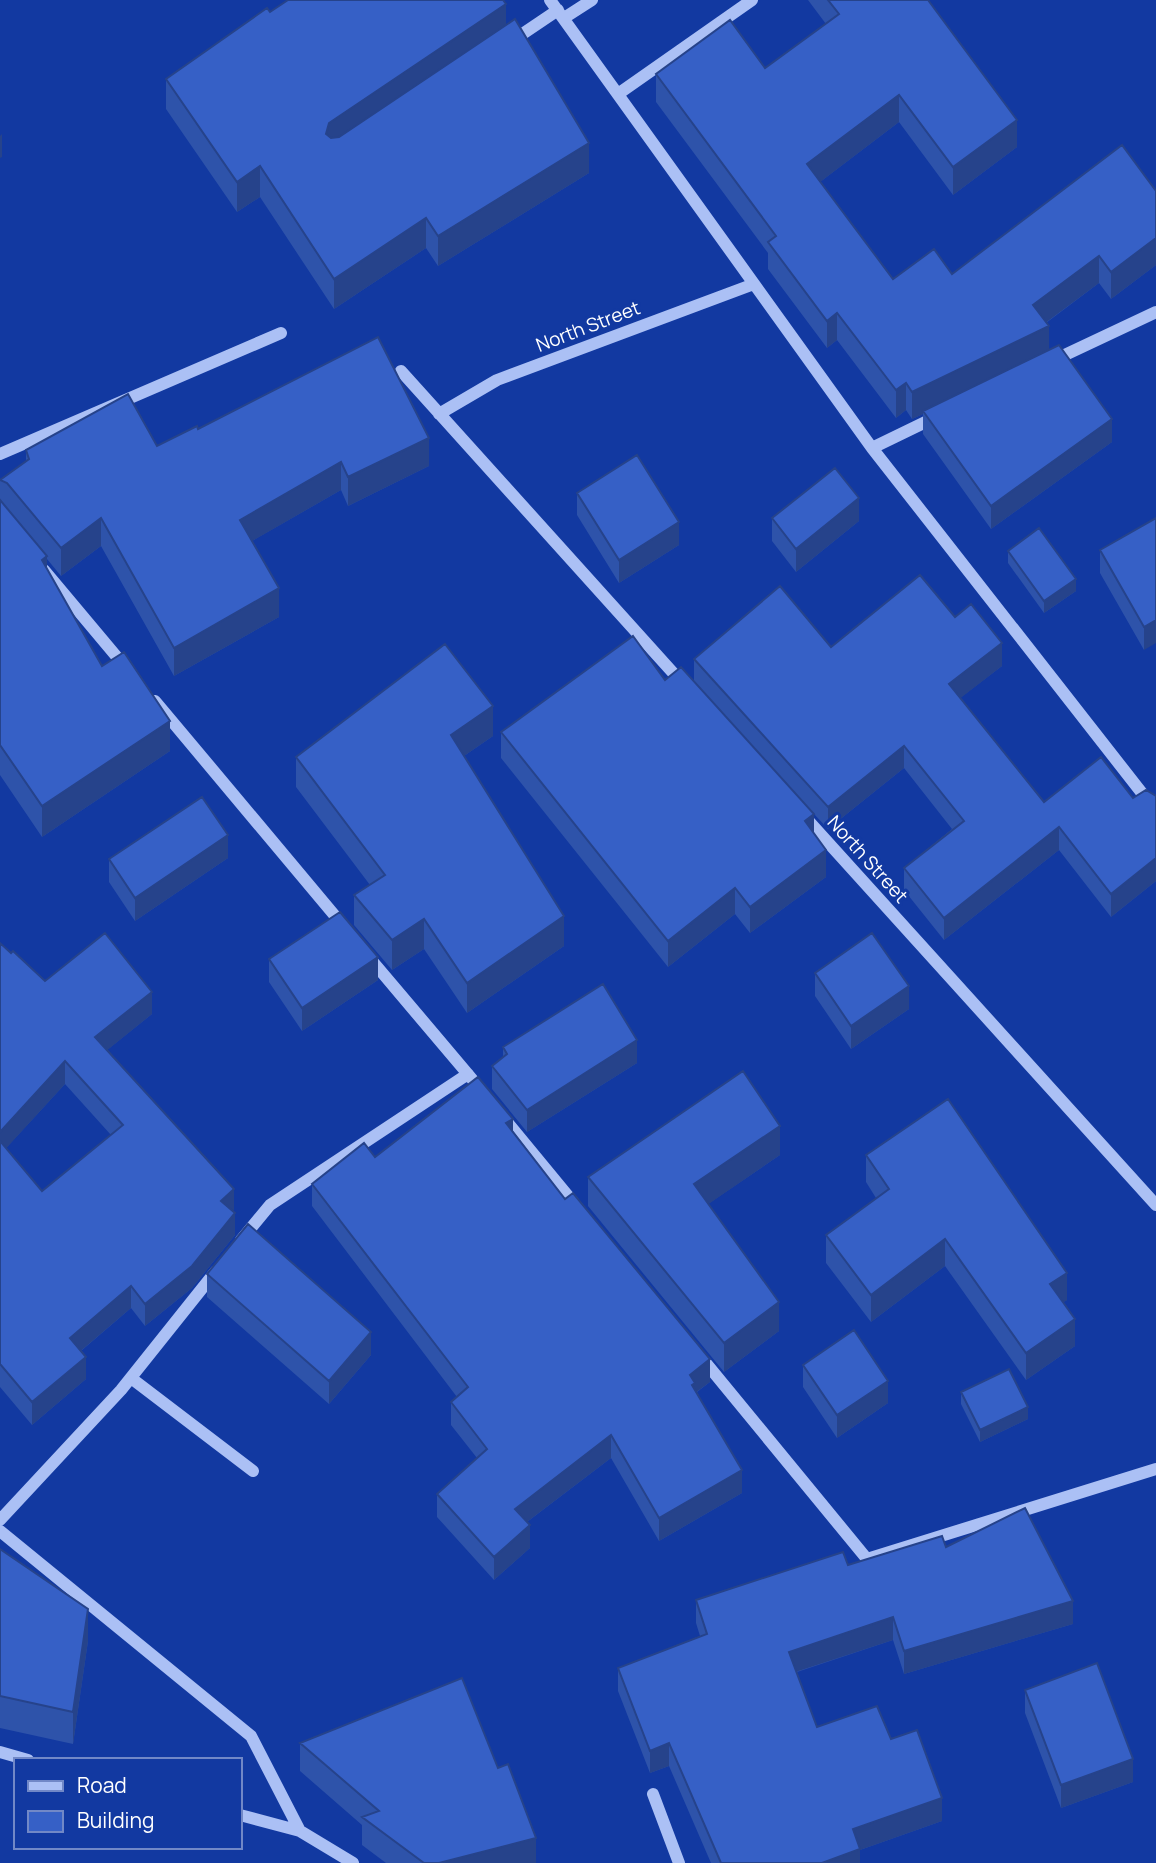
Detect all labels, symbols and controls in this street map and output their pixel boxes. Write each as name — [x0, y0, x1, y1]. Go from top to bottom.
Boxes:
street label: North Street — [532, 294, 644, 358]
street label: North Street — [822, 810, 914, 908]
legend — [14, 1758, 242, 1849]
text: Road — [77, 1771, 127, 1799]
text: Building — [77, 1806, 154, 1834]

